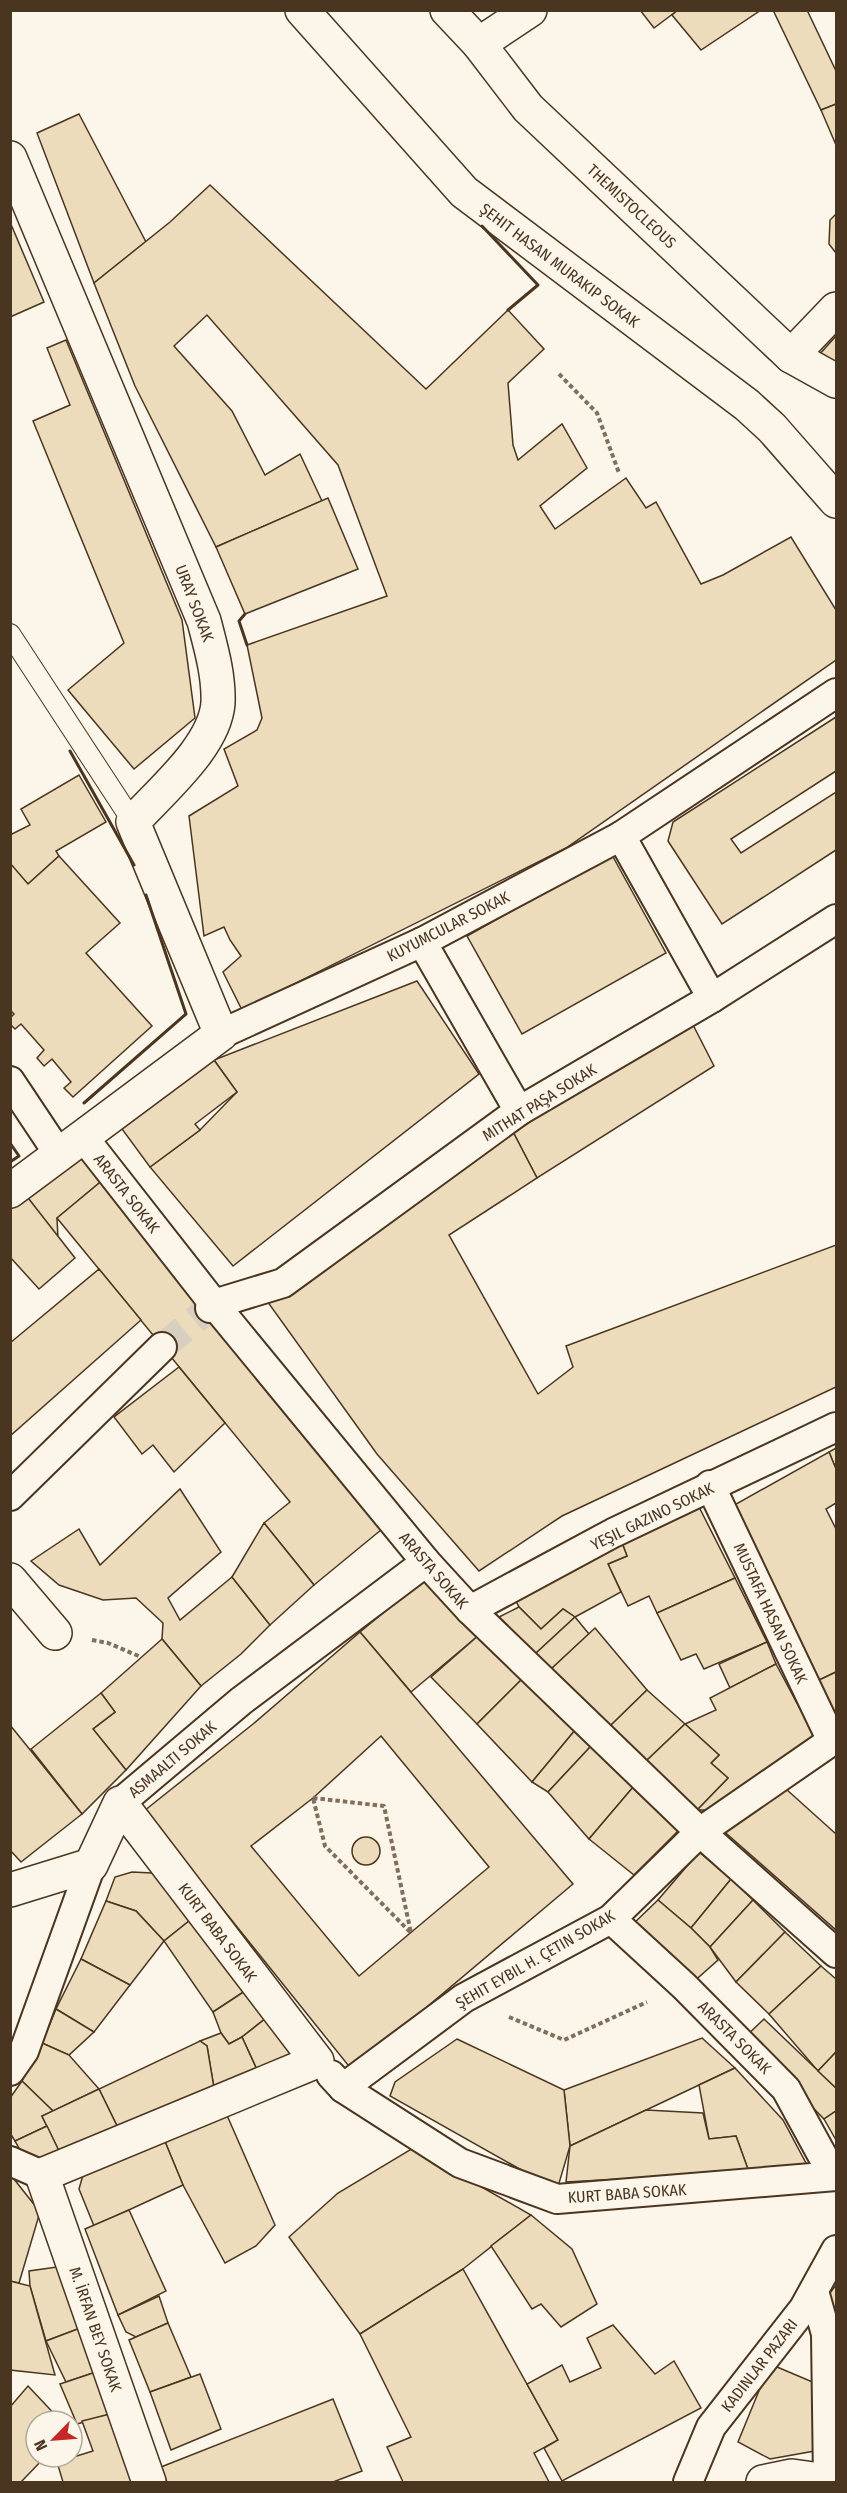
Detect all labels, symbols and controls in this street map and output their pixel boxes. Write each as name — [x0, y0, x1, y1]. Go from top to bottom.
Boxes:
street label: THEMISTOCLEOUS — [583, 160, 680, 252]
street label: ŞEHIT HASAN MURAKIP SOKAK — [476, 199, 643, 332]
street label: URAY SOKAK — [171, 562, 218, 645]
street label: KUYUMCULAR SOKAK — [384, 887, 513, 966]
street label: MITHAT PAŞA SOKAK — [479, 1059, 600, 1145]
street label: ARASTA SOKAK — [90, 1150, 164, 1237]
street label: YEŞIL GAZINO SOKAK — [588, 1478, 717, 1554]
street label: ARASTA SOKAK — [395, 1528, 472, 1613]
street label: MUSTAFA HASAN SOKAK — [730, 1540, 812, 1687]
street label: ASMAALTI SOKAK — [125, 1717, 221, 1802]
street label: KURT BABA SOKAK — [174, 1879, 261, 1986]
street label: ŞEHIT EYBIL H. ÇETIN SOKAK — [452, 1906, 619, 2014]
street label: ARASTA SOKAK — [694, 1997, 775, 2078]
street label: KURT BABA SOKAK — [567, 2180, 687, 2207]
street label: M. İRFAN BEY SOKAK — [65, 2264, 126, 2395]
street label: KADINLAR PAZARI — [717, 2315, 802, 2416]
north arrow — [24, 2409, 84, 2469]
text: N — [30, 2437, 51, 2453]

